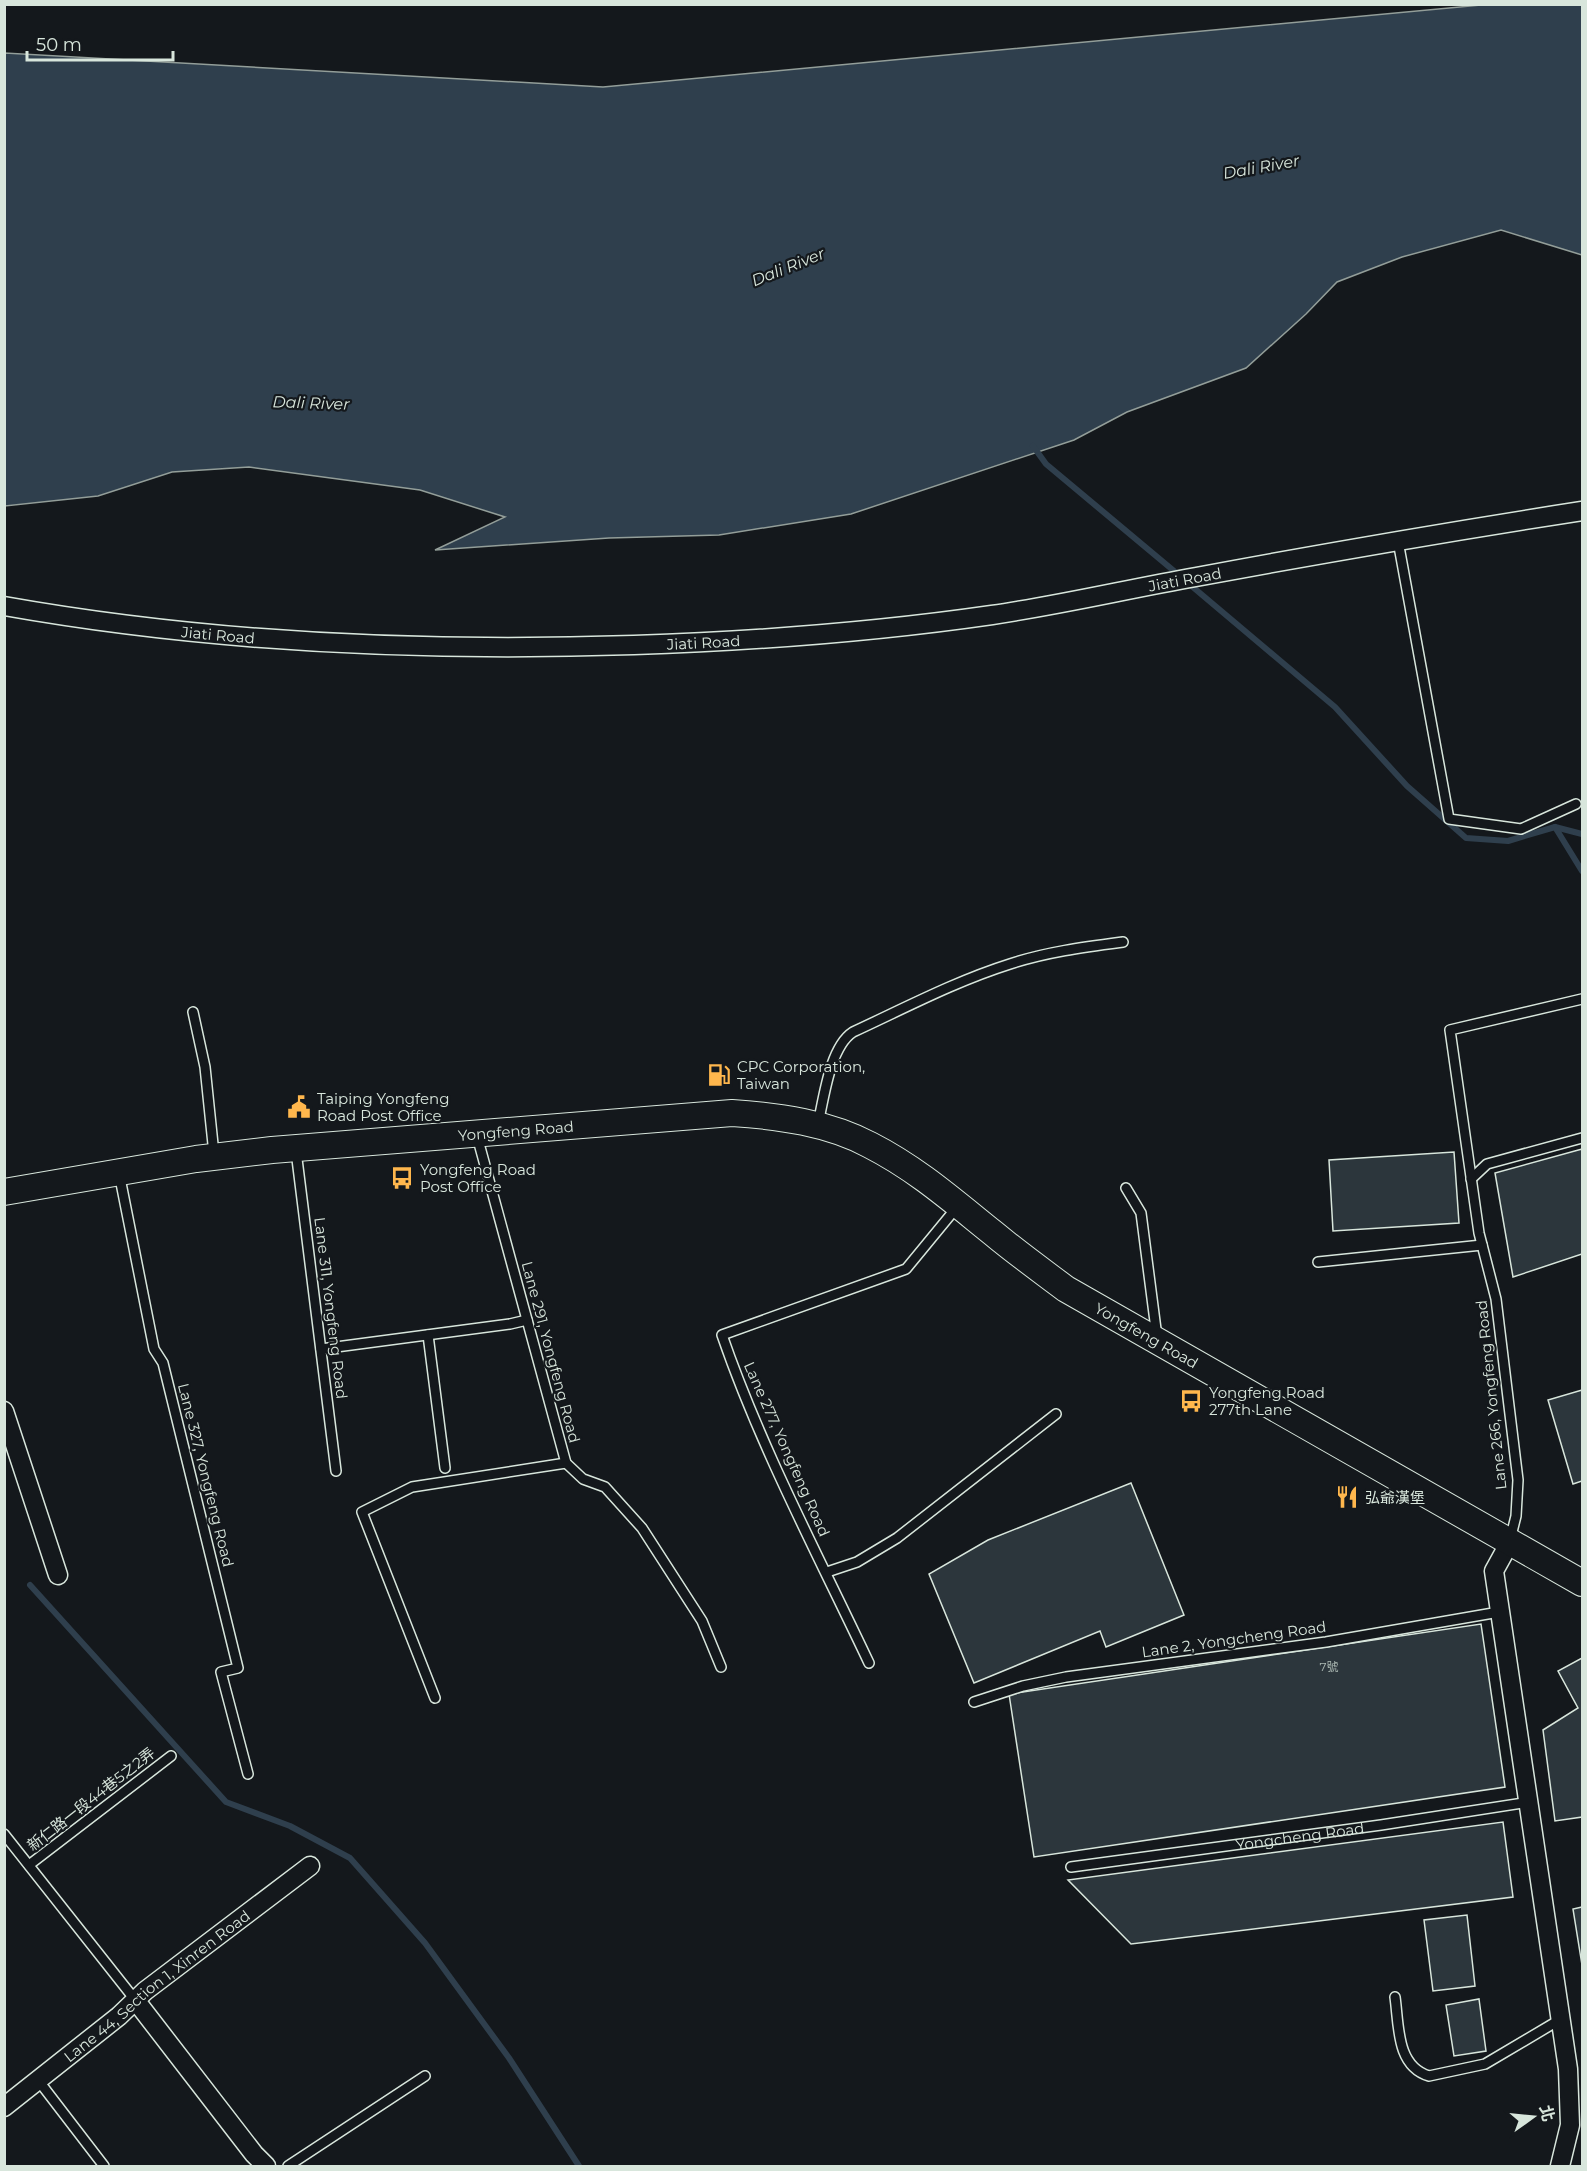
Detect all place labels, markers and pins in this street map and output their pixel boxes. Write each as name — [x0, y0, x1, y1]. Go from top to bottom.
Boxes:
place label: CPC Corporation, Taiwan — [737, 1057, 865, 1093]
fuel station icon: CPC Corporation, Taiwan — [706, 1062, 732, 1088]
place label: Taiping Yongfeng Road Post Office — [317, 1089, 450, 1125]
public building icon: Taiping Yongfeng Road Post Office — [286, 1094, 312, 1120]
place label: Yongfeng Road Post Office — [420, 1160, 536, 1196]
bus stop icon: Yongfeng Road Post Office — [389, 1165, 415, 1191]
place label: Yongfeng Road 277th Lane — [1209, 1383, 1325, 1419]
bus stop icon: Yongfeng Road 277th Lane — [1178, 1388, 1204, 1414]
restaurant icon: 弘爺漢堡 — [1334, 1484, 1360, 1510]
place label: 弘爺漢堡 — [1365, 1488, 1425, 1507]

